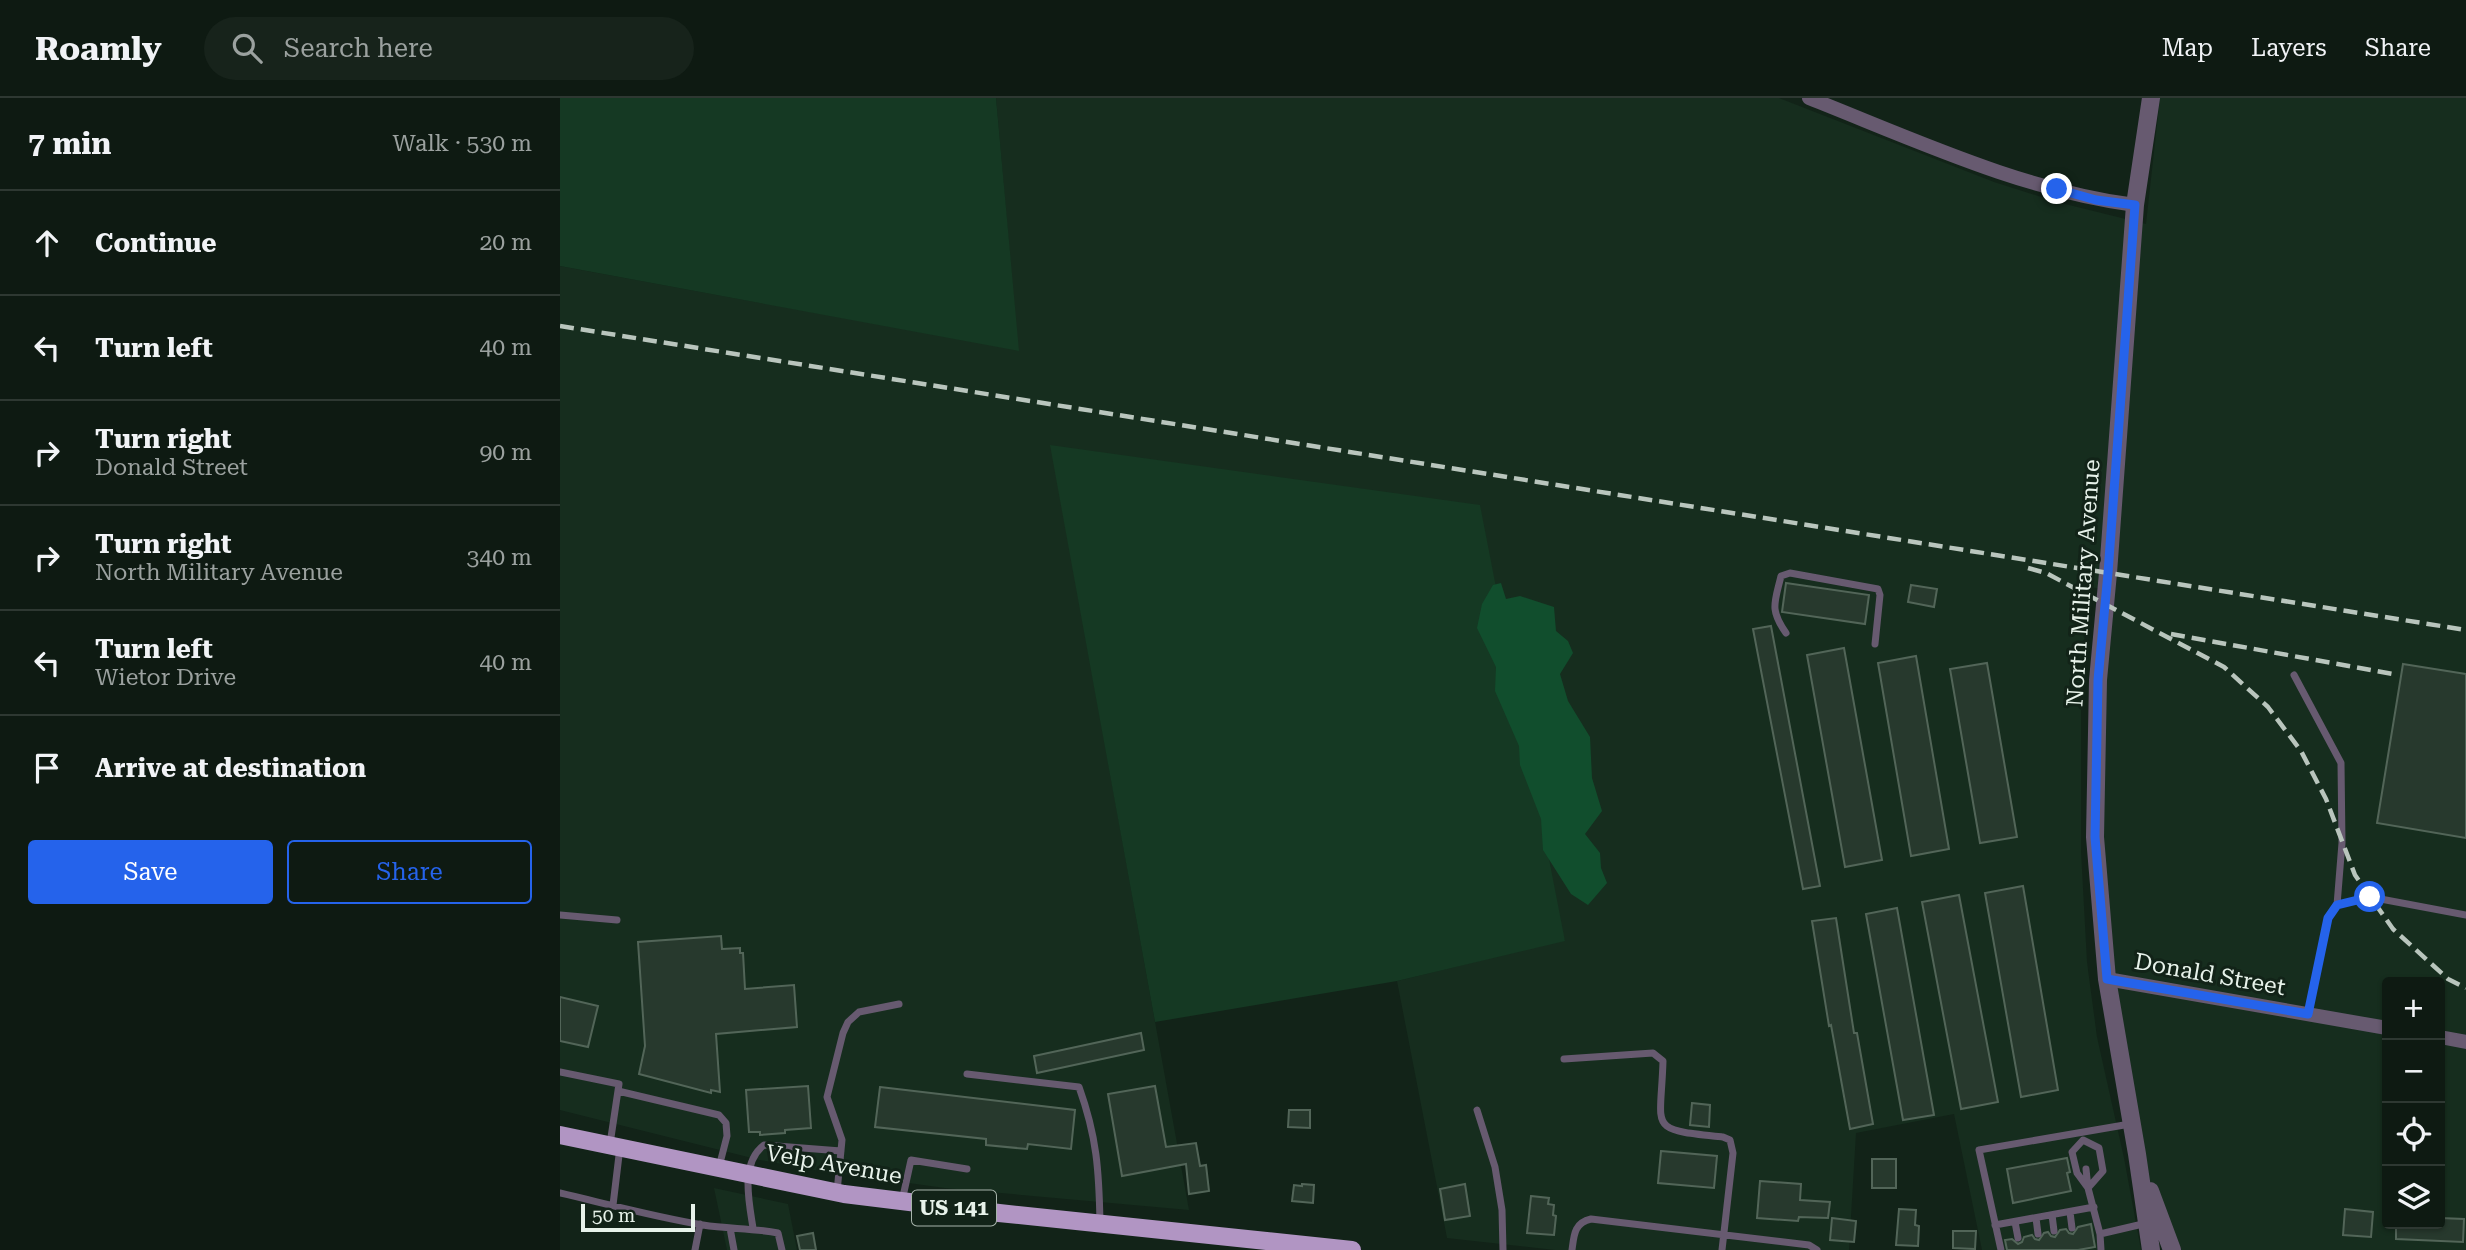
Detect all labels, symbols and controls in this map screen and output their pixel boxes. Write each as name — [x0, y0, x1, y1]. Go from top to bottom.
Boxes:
search box — [204, 17, 694, 80]
text: Roamly — [35, 29, 162, 68]
icon: search — [228, 29, 266, 67]
text: Search here — [284, 33, 433, 63]
text: Map — [2162, 34, 2213, 62]
text: Layers — [2251, 34, 2327, 62]
text: Share — [2365, 34, 2431, 62]
text: 7 min — [28, 126, 111, 161]
text: Walk · 530 m — [393, 130, 532, 157]
route end — [2041, 173, 2072, 204]
icon: ahead — [28, 224, 66, 262]
text: Continue — [95, 228, 217, 258]
text: 20 m — [479, 229, 532, 256]
icon: left — [28, 329, 66, 367]
text: Turn left — [95, 333, 213, 363]
text: 40 m — [479, 334, 532, 361]
text: Turn right — [95, 424, 231, 454]
icon: right — [28, 434, 66, 472]
text: 90 m — [479, 439, 532, 466]
text: Donald Street — [95, 454, 248, 481]
street label: North Military Avenue — [2061, 459, 2106, 708]
text: Turn right — [95, 529, 231, 559]
icon: right — [28, 539, 66, 577]
text: 340 m — [467, 544, 532, 571]
text: North Military Avenue — [95, 559, 343, 586]
text: Turn left — [95, 634, 213, 664]
icon: left — [28, 644, 66, 682]
text: 40 m — [479, 649, 532, 676]
text: Wietor Drive — [95, 664, 236, 691]
icon: arrive — [28, 749, 66, 787]
text: Arrive at destination — [95, 753, 366, 783]
button: Save — [28, 840, 273, 904]
button: Share — [287, 840, 532, 904]
route start — [2354, 881, 2385, 912]
street label: Donald Street — [2132, 948, 2288, 1001]
map controls — [2382, 977, 2445, 1229]
button: + — [2382, 977, 2445, 1040]
button: − — [2382, 1040, 2445, 1103]
button: locate — [2382, 1103, 2445, 1166]
street label: Velp Avenue — [764, 1139, 904, 1190]
button: layers — [2382, 1166, 2445, 1229]
road number: US 141 — [912, 1190, 996, 1226]
scale bar — [581, 1201, 695, 1233]
text: 50 m — [592, 1204, 635, 1227]

